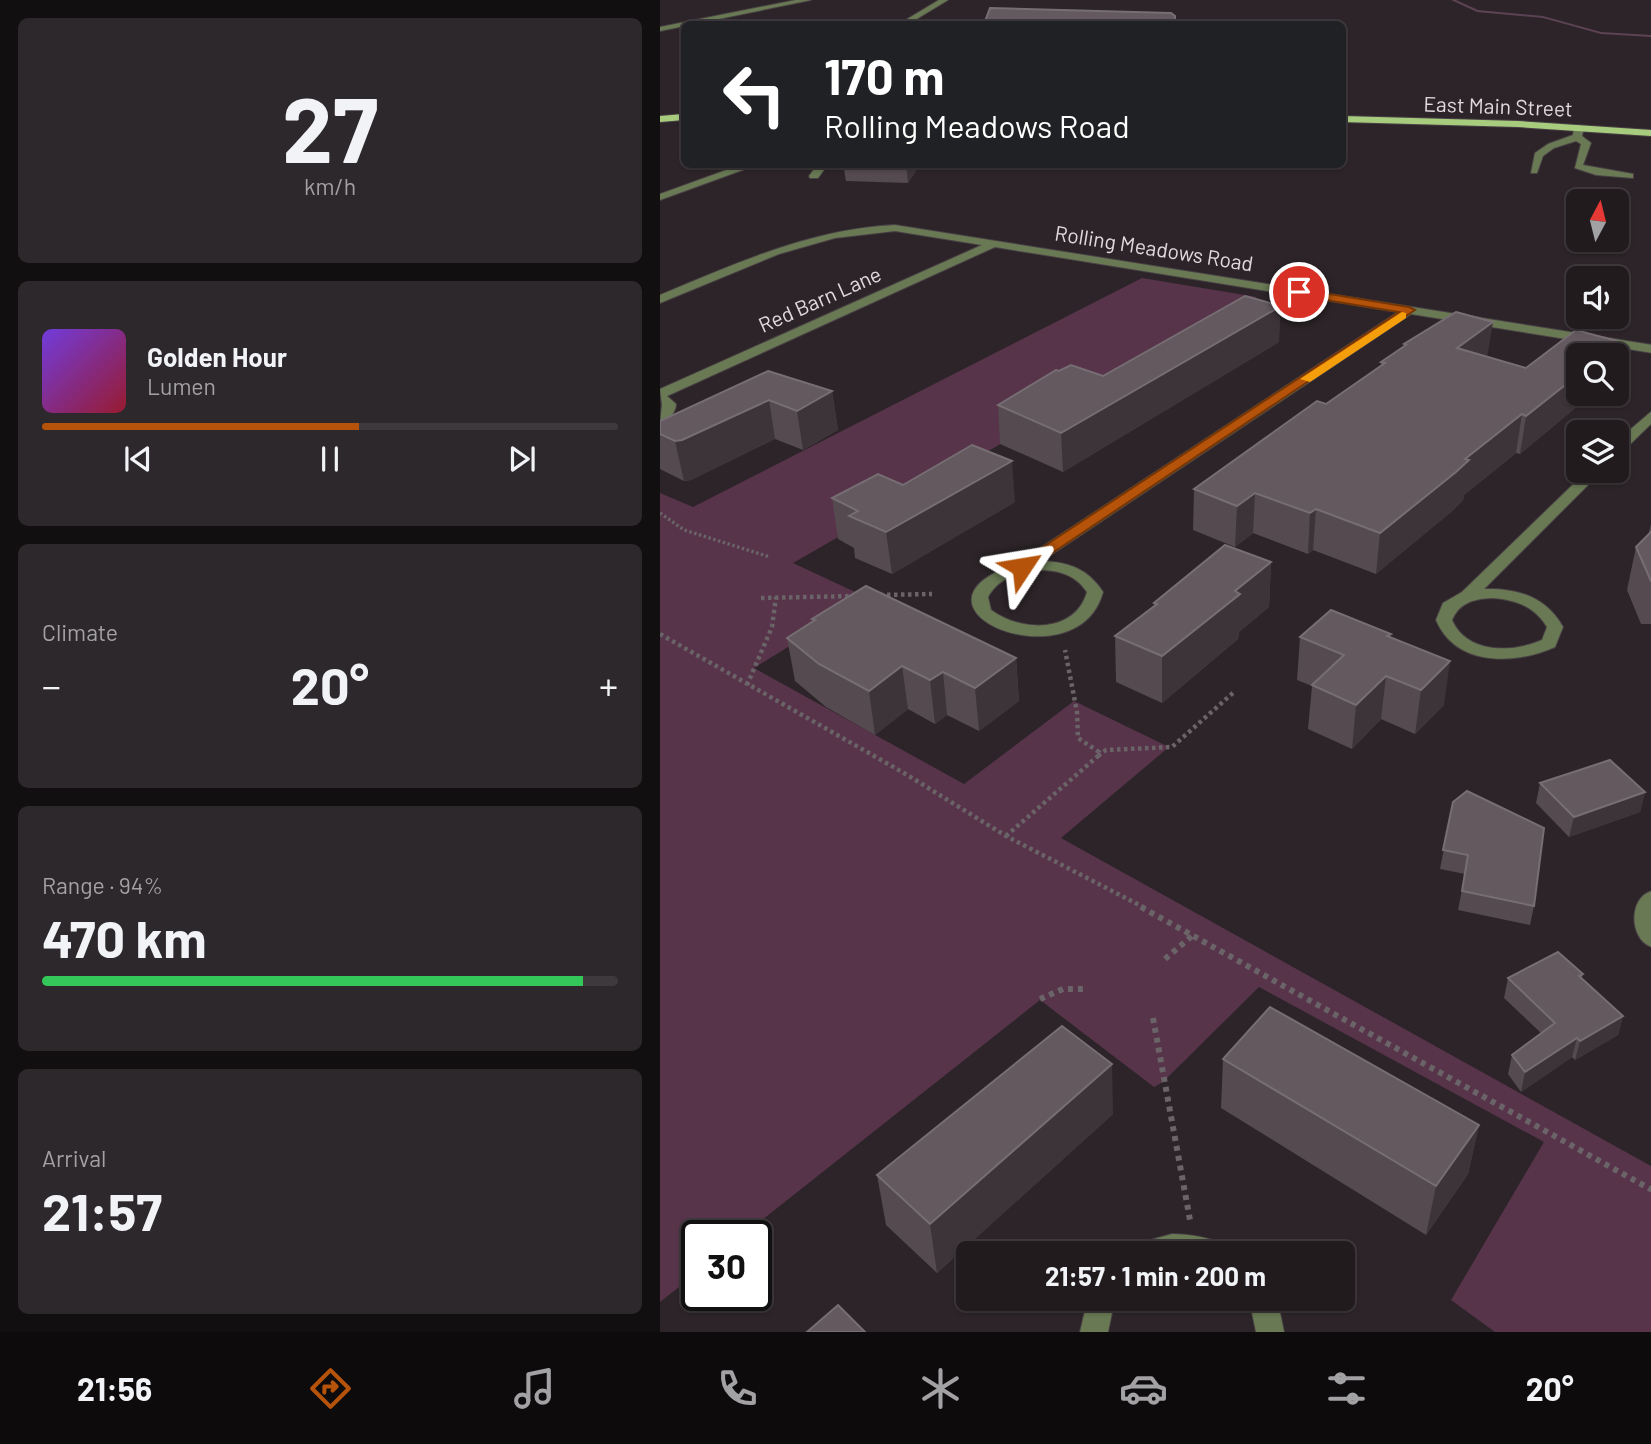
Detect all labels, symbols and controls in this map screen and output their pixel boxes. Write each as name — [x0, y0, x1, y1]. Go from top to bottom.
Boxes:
text: 170 m — [824, 46, 944, 105]
icon: left — [709, 49, 800, 140]
text: 27 — [282, 72, 378, 181]
street label: East Main Street — [1423, 90, 1573, 121]
text: Rolling Meadows Road — [824, 106, 1130, 144]
text: km/h — [304, 172, 356, 200]
north arrow — [1566, 189, 1630, 252]
map controls — [1566, 189, 1629, 483]
street label: Rolling Meadows Road — [1053, 219, 1255, 276]
street label: Red Barn Lane — [754, 260, 885, 337]
pin — [1269, 262, 1329, 322]
button: sound — [1566, 266, 1629, 329]
icon: arrive — [1280, 273, 1318, 311]
text: Golden Hour — [147, 341, 287, 372]
button: search — [1566, 343, 1629, 406]
text: Lumen — [147, 372, 216, 400]
button: layers — [1566, 420, 1629, 483]
icon: previous — [119, 440, 157, 478]
icon: pause — [311, 440, 349, 478]
icon: next — [503, 440, 541, 478]
position arrow — [985, 530, 1059, 604]
text: Climate — [42, 618, 118, 646]
text: 20° — [291, 653, 369, 715]
text: − — [42, 662, 61, 708]
text: + — [599, 662, 618, 708]
text: Range · 94% — [42, 871, 163, 899]
text: 470 km — [42, 906, 207, 968]
text: Arrival — [42, 1144, 106, 1172]
text: 21:57 — [42, 1179, 162, 1241]
speed limit sign: 30 — [681, 1220, 772, 1311]
text: 21:57 · 1 min · 200 m — [1045, 1260, 1266, 1291]
icon: directions — [306, 1364, 355, 1413]
icon: music — [510, 1364, 559, 1413]
icon: phone — [713, 1364, 762, 1413]
icon: climate — [916, 1364, 965, 1413]
icon: car — [1119, 1364, 1168, 1413]
icon: filters — [1322, 1364, 1371, 1413]
text: 21:56 — [77, 1369, 152, 1407]
text: 20° — [1526, 1369, 1574, 1407]

